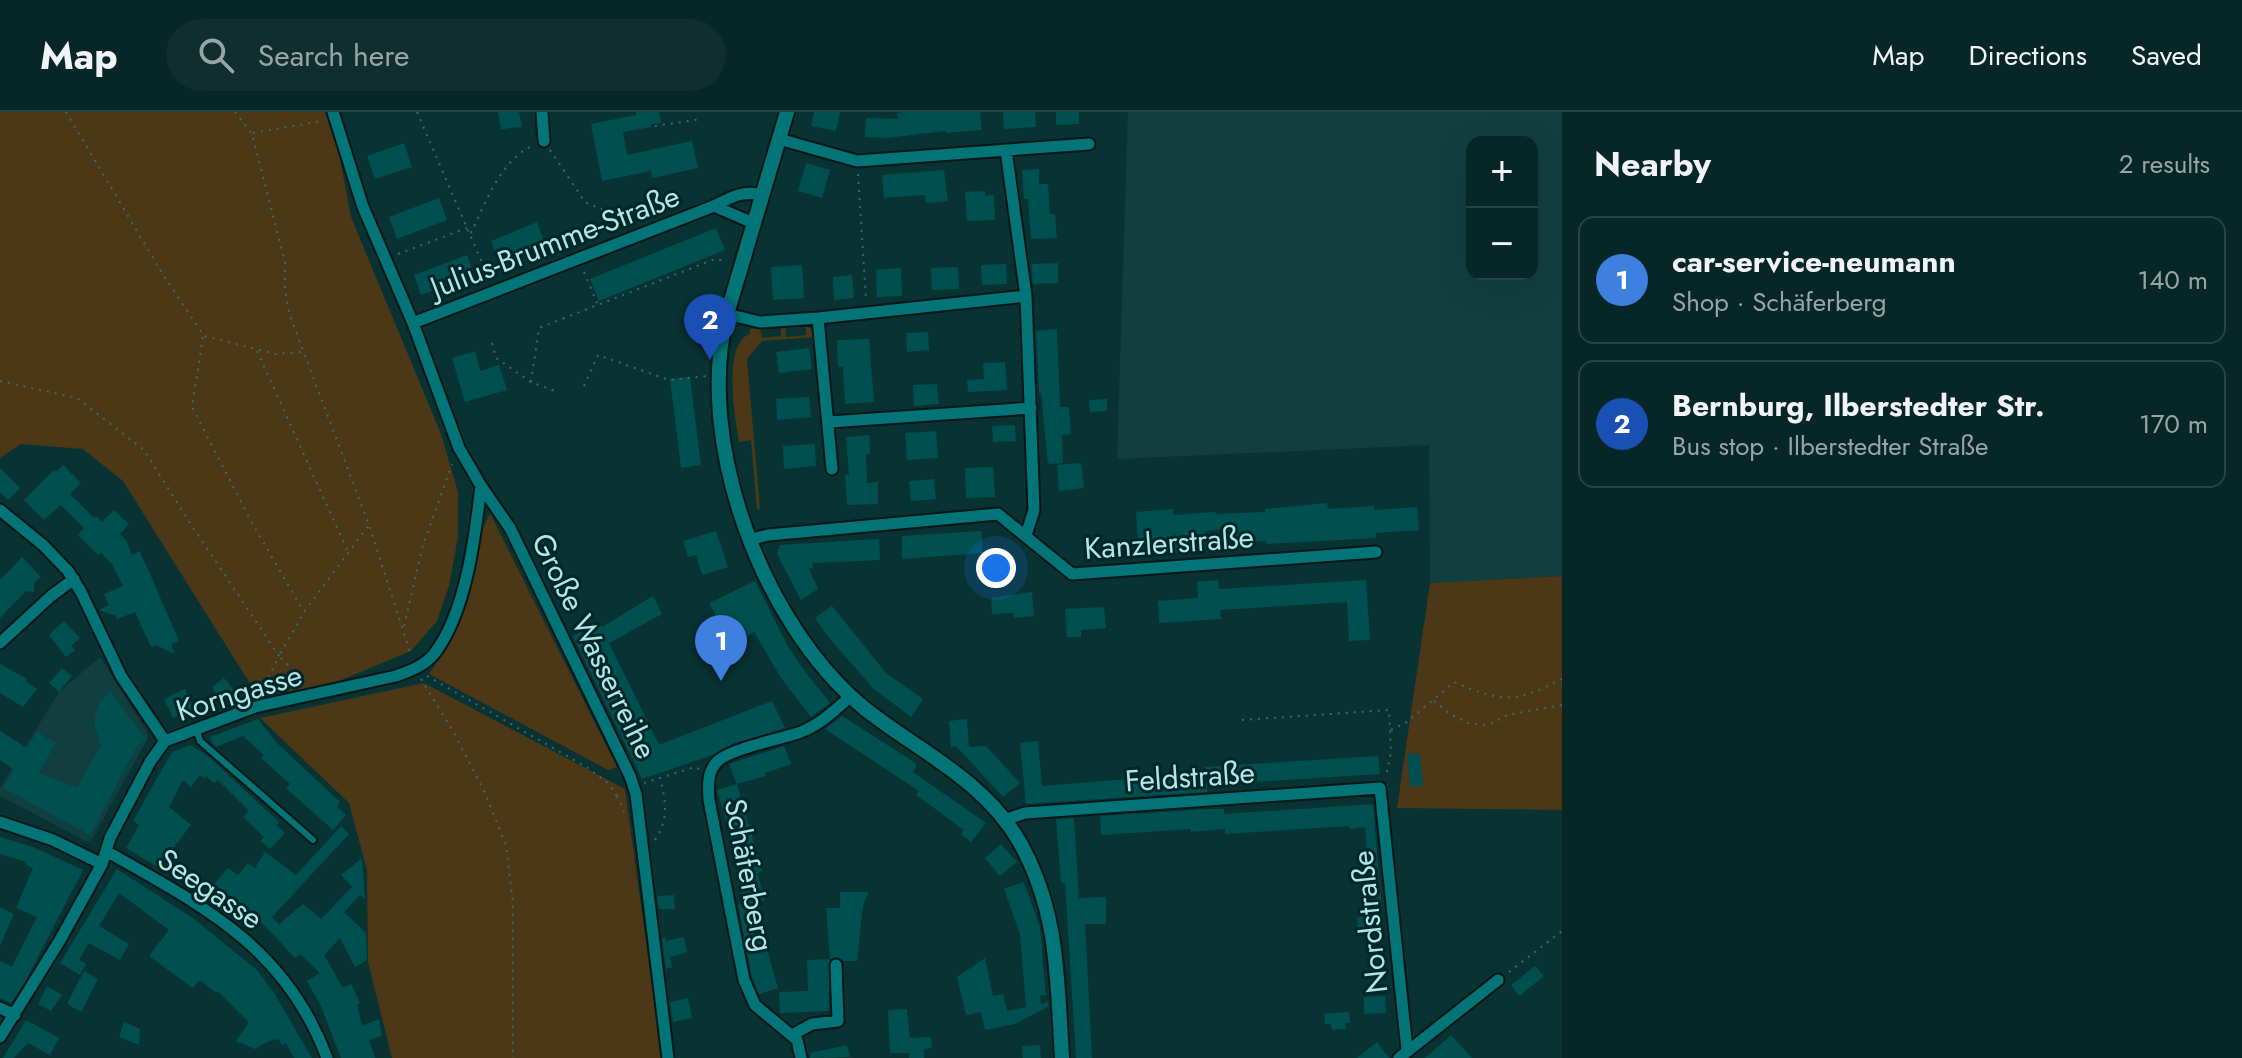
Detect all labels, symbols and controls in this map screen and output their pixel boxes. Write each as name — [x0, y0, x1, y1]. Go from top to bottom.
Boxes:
search box — [166, 19, 726, 91]
text: Map — [40, 28, 118, 83]
icon: search — [194, 33, 238, 77]
text: Search here — [258, 34, 410, 77]
text: Map — [1872, 35, 1924, 76]
text: Directions — [1968, 35, 2087, 76]
text: Saved — [2131, 35, 2202, 76]
map controls — [1466, 136, 1538, 280]
button: + — [1466, 136, 1538, 208]
text: Nearby — [1594, 140, 1711, 189]
text: 2 results — [2119, 145, 2210, 183]
street label: Julius-Brumme-Straße — [420, 174, 686, 310]
button: − — [1466, 208, 1538, 280]
text: car-service-neumann — [1672, 240, 1956, 283]
text: 1 — [1615, 261, 1629, 299]
text: 140 m — [2137, 261, 2208, 299]
text: Shop · Schäferberg — [1672, 283, 1887, 321]
pin: 2 — [684, 294, 736, 360]
text: Bernburg, Ilberstedter Str. — [1672, 384, 2045, 427]
text: 2 — [1613, 405, 1631, 443]
text: 170 m — [2139, 405, 2208, 443]
text: Bus stop · Ilberstedter Straße — [1672, 427, 1988, 465]
street label: Kanzlerstraße — [1083, 515, 1255, 570]
street label: Große Wasserreihe — [521, 526, 668, 766]
your location — [976, 548, 1016, 588]
pin: 1 — [695, 615, 747, 681]
street label: Korngasse — [171, 653, 307, 732]
street label: Feldstraße — [1124, 751, 1256, 802]
street label: Schäferberg — [714, 795, 785, 955]
street label: Seegasse — [149, 838, 271, 940]
street label: Nordstraße — [1341, 848, 1398, 996]

